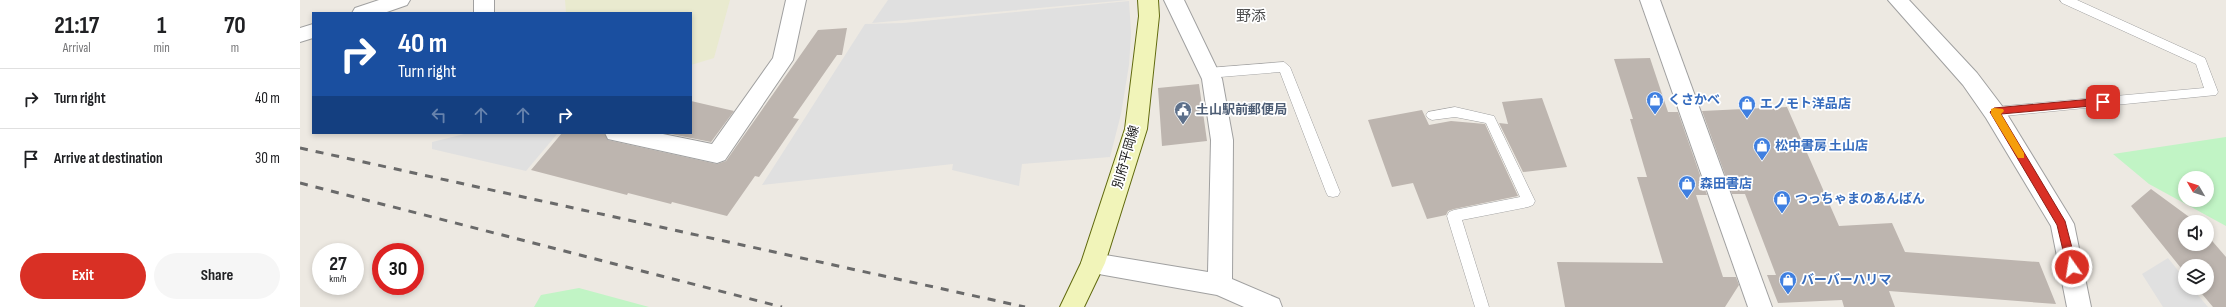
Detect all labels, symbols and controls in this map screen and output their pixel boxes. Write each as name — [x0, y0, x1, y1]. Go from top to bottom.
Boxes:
district label: 野添 — [1236, 7, 1266, 26]
text: 21:17 — [54, 11, 99, 40]
text: 1 — [157, 11, 166, 40]
text: 70 — [224, 11, 246, 40]
text: 40 m — [398, 27, 447, 60]
icon: right — [332, 28, 384, 80]
text: Arrival — [63, 40, 91, 56]
text: min — [153, 40, 170, 56]
text: m — [231, 40, 239, 56]
text: Turn right — [398, 61, 456, 82]
pin — [2086, 85, 2120, 119]
icon: right — [20, 88, 42, 110]
text: Turn right — [54, 89, 106, 108]
text: 40 m — [255, 89, 280, 108]
shop icon: くさかべ — [1645, 90, 1665, 115]
icon: arrive — [2092, 91, 2114, 113]
place label: くさかべ — [1668, 92, 1720, 108]
shop icon: エノモト洋品店 — [1737, 94, 1757, 119]
place label: エノモト洋品店 — [1760, 96, 1851, 112]
public building icon: 土山駅前郵便局 — [1173, 100, 1193, 125]
place label: 土山駅前郵便局 — [1196, 102, 1287, 118]
icon: left — [428, 104, 450, 126]
icon: ahead — [470, 104, 492, 126]
icon: ahead — [512, 104, 534, 126]
icon: right — [554, 104, 576, 126]
street label: 別府平岡線 — [1109, 124, 1143, 190]
shop icon: 松中書房 土山店 — [1752, 136, 1772, 161]
place label: 松中書房 土山店 — [1775, 138, 1868, 154]
icon: arrive — [20, 148, 42, 170]
text: Arrive at destination — [54, 149, 163, 168]
text: 30 m — [255, 149, 280, 168]
north arrow — [2178, 171, 2214, 207]
map controls — [2178, 171, 2214, 295]
shop icon: 森田書店 — [1677, 174, 1697, 199]
place label: 森田書店 — [1700, 176, 1752, 192]
shop icon: つっちゃまのあんぱん — [1772, 189, 1792, 214]
place label: つっちゃまのあんぱん — [1795, 191, 1925, 207]
button: sound — [2178, 215, 2214, 251]
speed limit sign: 30 — [372, 243, 424, 295]
position arrow — [2051, 246, 2093, 288]
text: 27 — [329, 252, 347, 276]
button: Exit — [20, 253, 146, 299]
button: Share — [154, 253, 280, 299]
button: layers — [2178, 259, 2214, 295]
shop icon: バーバーハリマ — [1778, 270, 1798, 295]
place label: バーバーハリマ — [1801, 272, 1892, 288]
text: km/h — [329, 273, 347, 285]

